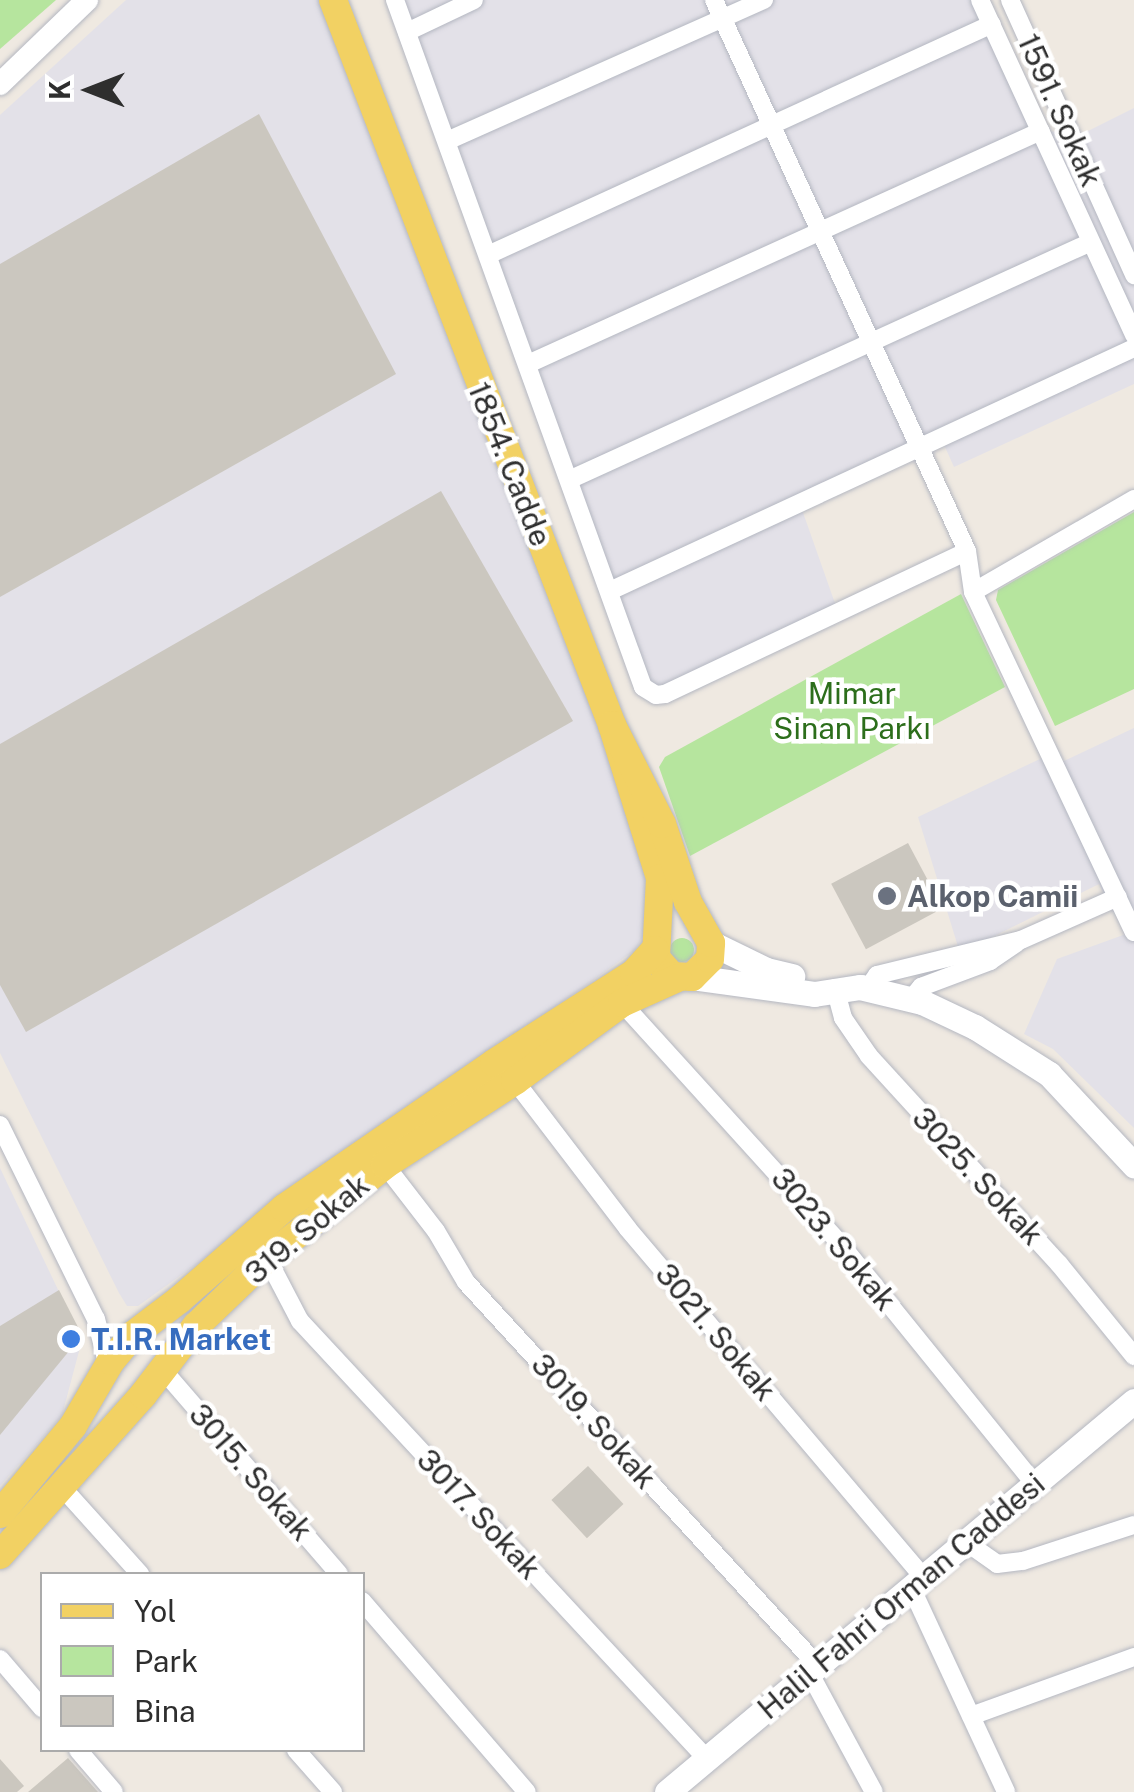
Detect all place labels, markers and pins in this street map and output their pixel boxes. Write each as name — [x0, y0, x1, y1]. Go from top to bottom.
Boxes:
place label: Alkop Camii — [907, 878, 1078, 914]
marker: Alkop Camii — [876, 885, 898, 907]
place label: T.I.R. Market — [91, 1321, 271, 1357]
marker: T.I.R. Market — [60, 1328, 82, 1350]

